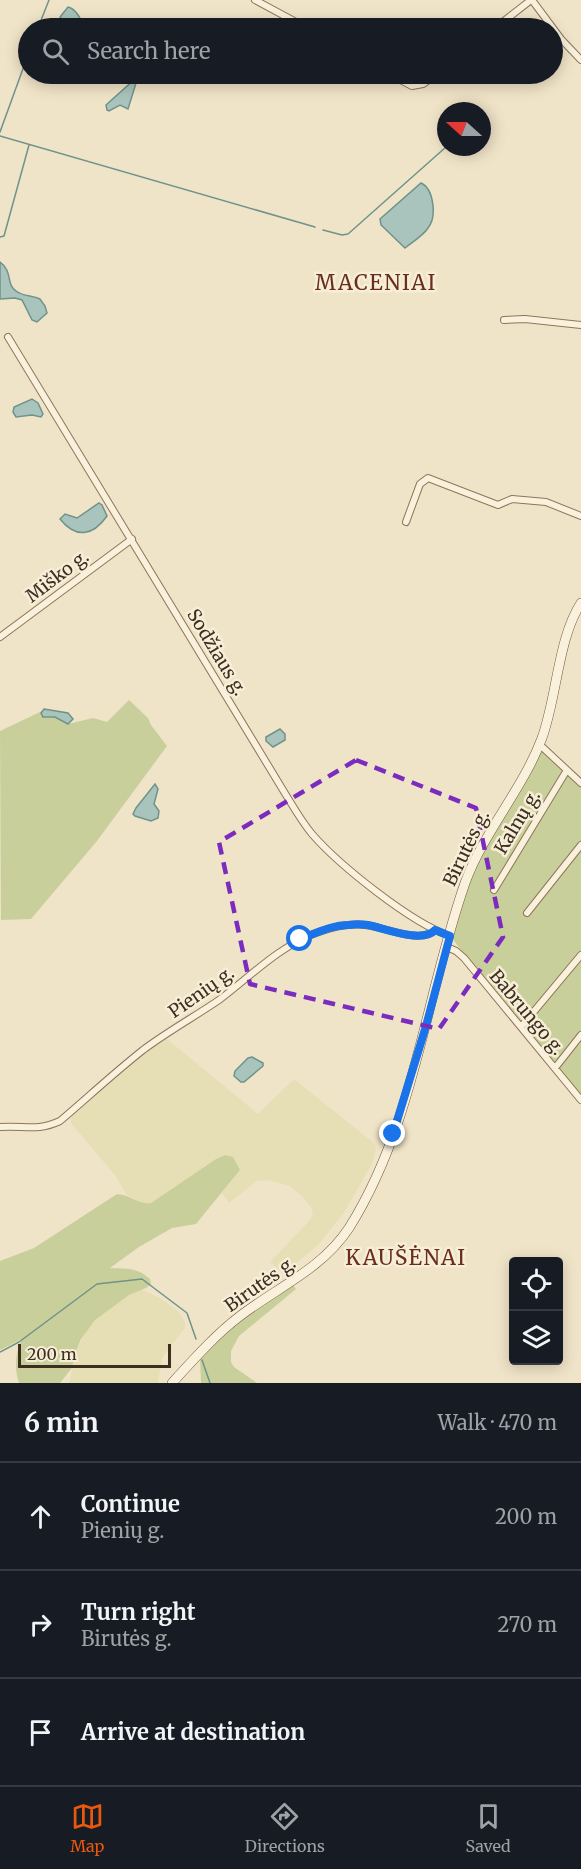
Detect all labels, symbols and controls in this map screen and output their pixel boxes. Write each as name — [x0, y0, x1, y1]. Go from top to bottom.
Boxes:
search box — [18, 18, 563, 84]
icon: search — [39, 35, 72, 68]
text: Search here — [87, 37, 210, 65]
north arrow — [437, 102, 491, 156]
district label: MACENIAI — [315, 269, 437, 296]
street label: Miško g. — [21, 545, 93, 607]
street label: Sodžiaus g. — [182, 604, 252, 700]
street label: Kalnų g. — [489, 786, 545, 858]
street label: Birutės g. — [438, 806, 494, 890]
route start — [286, 925, 312, 951]
street label: Pienių g. — [164, 961, 238, 1023]
street label: Babrungo g. — [485, 965, 569, 1059]
route end — [379, 1120, 405, 1146]
district label: KAUŠĖNAI — [345, 1244, 467, 1271]
street label: Birutės g. — [220, 1251, 300, 1317]
map controls — [509, 1257, 563, 1365]
button: locate — [509, 1257, 563, 1311]
button: layers — [509, 1311, 563, 1365]
scale bar — [18, 1341, 171, 1368]
text: 200 m — [27, 1344, 77, 1364]
text: 6 min — [24, 1406, 99, 1439]
text: Walk · 470 m — [438, 1410, 557, 1435]
text: Continue — [81, 1490, 180, 1518]
icon: ahead — [24, 1500, 57, 1533]
text: 200 m — [495, 1504, 557, 1529]
text: Pienių g. — [81, 1518, 164, 1543]
text: Turn right — [81, 1598, 195, 1626]
icon: right — [24, 1608, 57, 1641]
text: 270 m — [497, 1612, 557, 1637]
text: Birutės g. — [81, 1626, 172, 1651]
icon: arrive — [24, 1716, 57, 1749]
text: Arrive at destination — [81, 1718, 305, 1746]
tab: Map — [70, 1800, 104, 1856]
tab: Directions — [245, 1800, 325, 1856]
tab: Saved — [465, 1800, 511, 1856]

